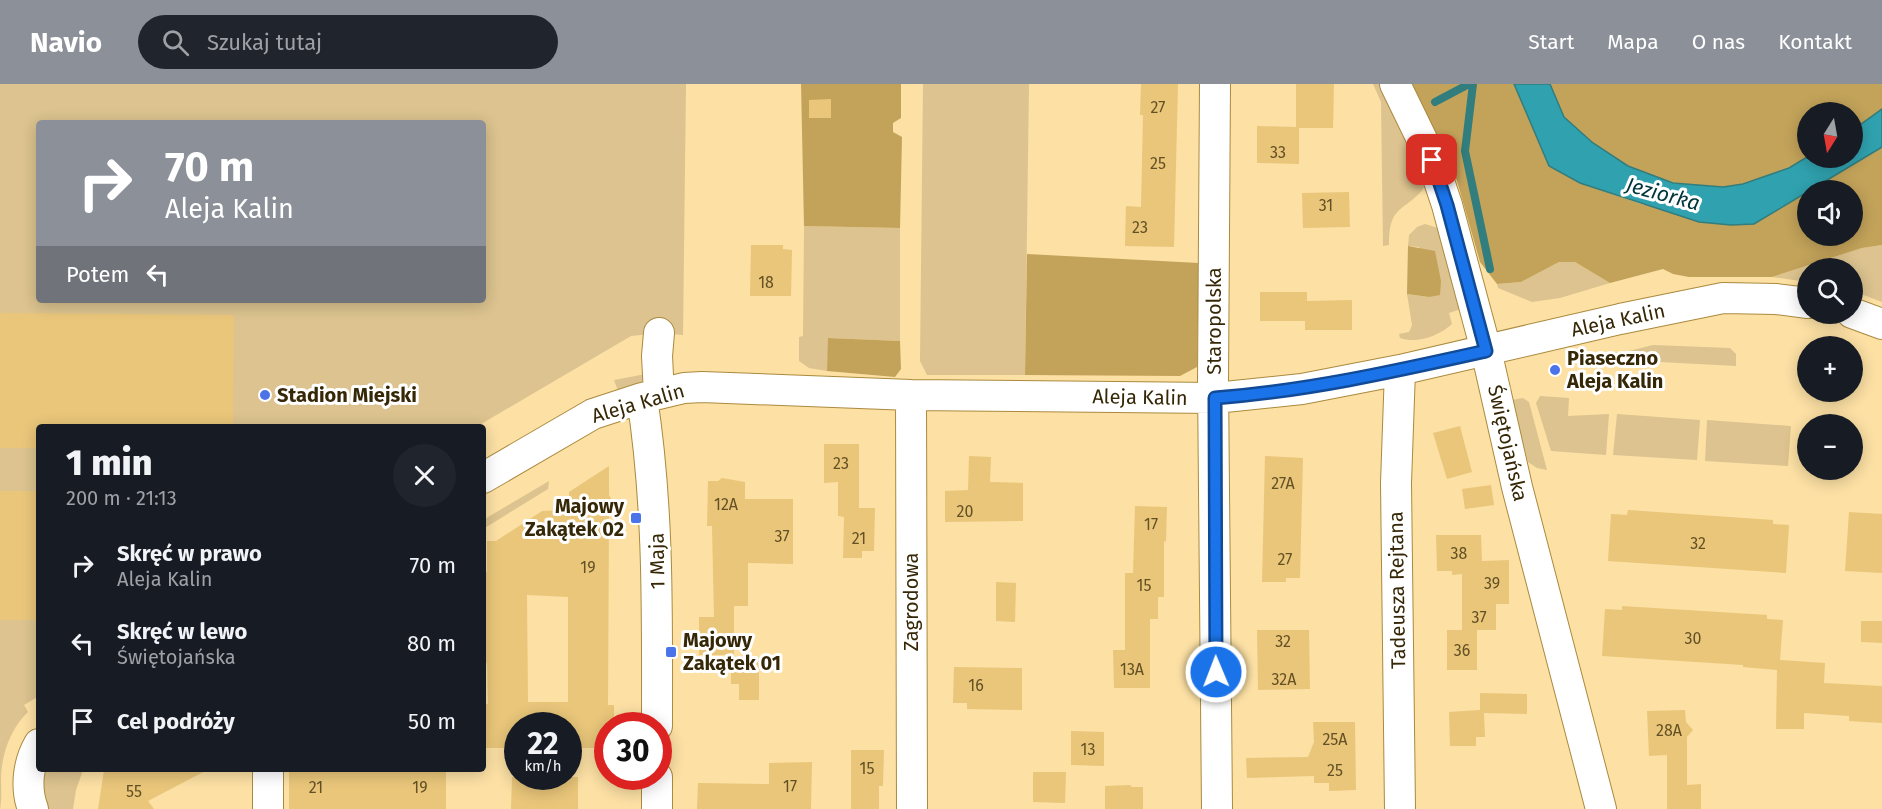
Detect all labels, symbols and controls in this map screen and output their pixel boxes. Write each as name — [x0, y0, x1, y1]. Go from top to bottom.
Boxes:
search box — [138, 15, 558, 69]
text: Navio — [30, 26, 102, 59]
icon: search — [159, 26, 192, 59]
text: Szukaj tutaj — [207, 29, 322, 56]
text: Start — [1528, 29, 1574, 55]
text: Mapa — [1607, 29, 1659, 55]
text: O nas — [1692, 29, 1745, 55]
text: Kontakt — [1778, 29, 1852, 55]
house number: 27 — [1151, 98, 1165, 117]
north arrow — [1797, 102, 1863, 168]
map controls — [1797, 102, 1863, 480]
pin — [1406, 134, 1457, 185]
text: 70 m — [165, 142, 254, 192]
house number: 33 — [1270, 143, 1286, 162]
icon: arrive — [1415, 143, 1448, 176]
icon: right — [66, 144, 144, 222]
house number: 25 — [1150, 154, 1166, 173]
water label: Jeziorka — [1622, 171, 1703, 216]
button: sound — [1797, 180, 1863, 246]
text: Aleja Kalin — [165, 193, 294, 225]
house number: 31 — [1319, 196, 1333, 215]
house number: 23 — [1132, 218, 1148, 237]
icon: left — [141, 258, 174, 291]
button: search — [1797, 258, 1863, 324]
text: Potem — [66, 261, 129, 288]
street label: Staropolska — [1202, 267, 1226, 375]
house number: 18 — [758, 273, 774, 292]
street label: Aleja Kalin — [1569, 298, 1667, 342]
button: + — [1797, 336, 1863, 402]
place label: Piaseczno Aleja Kalin — [1566, 346, 1663, 393]
marker: Piaseczno Aleja Kalin — [1548, 363, 1562, 377]
street label: Aleja Kalin — [589, 378, 687, 428]
street label: Świętojańska — [1483, 382, 1533, 504]
place label: Stadion Miejski — [277, 383, 417, 407]
street label: Aleja Kalin — [1092, 384, 1188, 410]
marker: Stadion Miejski — [258, 388, 272, 402]
button: − — [1797, 414, 1863, 480]
text: 1 min — [66, 441, 152, 485]
button: close — [393, 444, 456, 507]
house number: 23 — [833, 454, 849, 473]
house number: 27A — [1271, 474, 1296, 493]
text: 200 m · 21:13 — [66, 486, 177, 510]
place label: Majowy Zakątek 02 — [525, 494, 625, 541]
house number: 12A — [714, 495, 739, 514]
house number: 20 — [957, 502, 973, 521]
marker: Majowy Zakątek 02 — [629, 511, 643, 525]
street label: Tadeusza Rejtana — [1384, 511, 1410, 669]
house number: 17 — [1144, 515, 1158, 534]
house number: 37 — [774, 527, 790, 546]
house number: 21 — [852, 529, 866, 548]
street label: 1 Maja — [645, 532, 669, 590]
house number: 32 — [1690, 534, 1706, 553]
text: Skręć w prawo — [117, 540, 262, 567]
house number: 38 — [1451, 544, 1468, 563]
icon: right — [66, 549, 99, 582]
house number: 27 — [1278, 550, 1292, 569]
text: 70 m — [410, 552, 456, 579]
street label: Zagrodowa — [899, 553, 923, 651]
house number: 19 — [580, 558, 596, 577]
text: Aleja Kalin — [117, 567, 212, 591]
house number: 39 — [1484, 574, 1500, 593]
house number: 15 — [1137, 576, 1151, 595]
house number: 37 — [1471, 608, 1487, 627]
text: Skręć w lewo — [117, 618, 247, 645]
icon: left — [66, 627, 99, 660]
place label: Majowy Zakątek 01 — [683, 628, 781, 675]
house number: 30 — [1685, 629, 1702, 648]
text: 80 m — [407, 630, 456, 657]
house number: 32 — [1275, 632, 1291, 651]
position arrow — [1184, 640, 1248, 704]
house number: 36 — [1454, 641, 1470, 660]
text: Świętojańska — [117, 645, 236, 669]
marker: Majowy Zakątek 01 — [664, 645, 678, 659]
house number: 13A — [1120, 660, 1145, 679]
house number: 32A — [1272, 670, 1297, 689]
house number: 16 — [968, 676, 984, 695]
icon: arrive — [66, 705, 99, 738]
text: Cel podróży — [117, 708, 235, 735]
text: 50 m — [408, 708, 456, 735]
speed limit sign: 30 — [594, 712, 672, 790]
house number: 28A — [1656, 721, 1683, 740]
text: 22 — [527, 726, 559, 762]
house number: 25A — [1322, 730, 1348, 749]
house number: 13 — [1081, 740, 1095, 759]
text: km/h — [524, 757, 562, 775]
house number: 15 — [860, 759, 874, 778]
house number: 25 — [1327, 761, 1343, 780]
house number: 17 — [783, 777, 797, 796]
house number: 21 — [309, 778, 323, 797]
house number: 19 — [412, 778, 428, 797]
house number: 55 — [126, 782, 142, 801]

